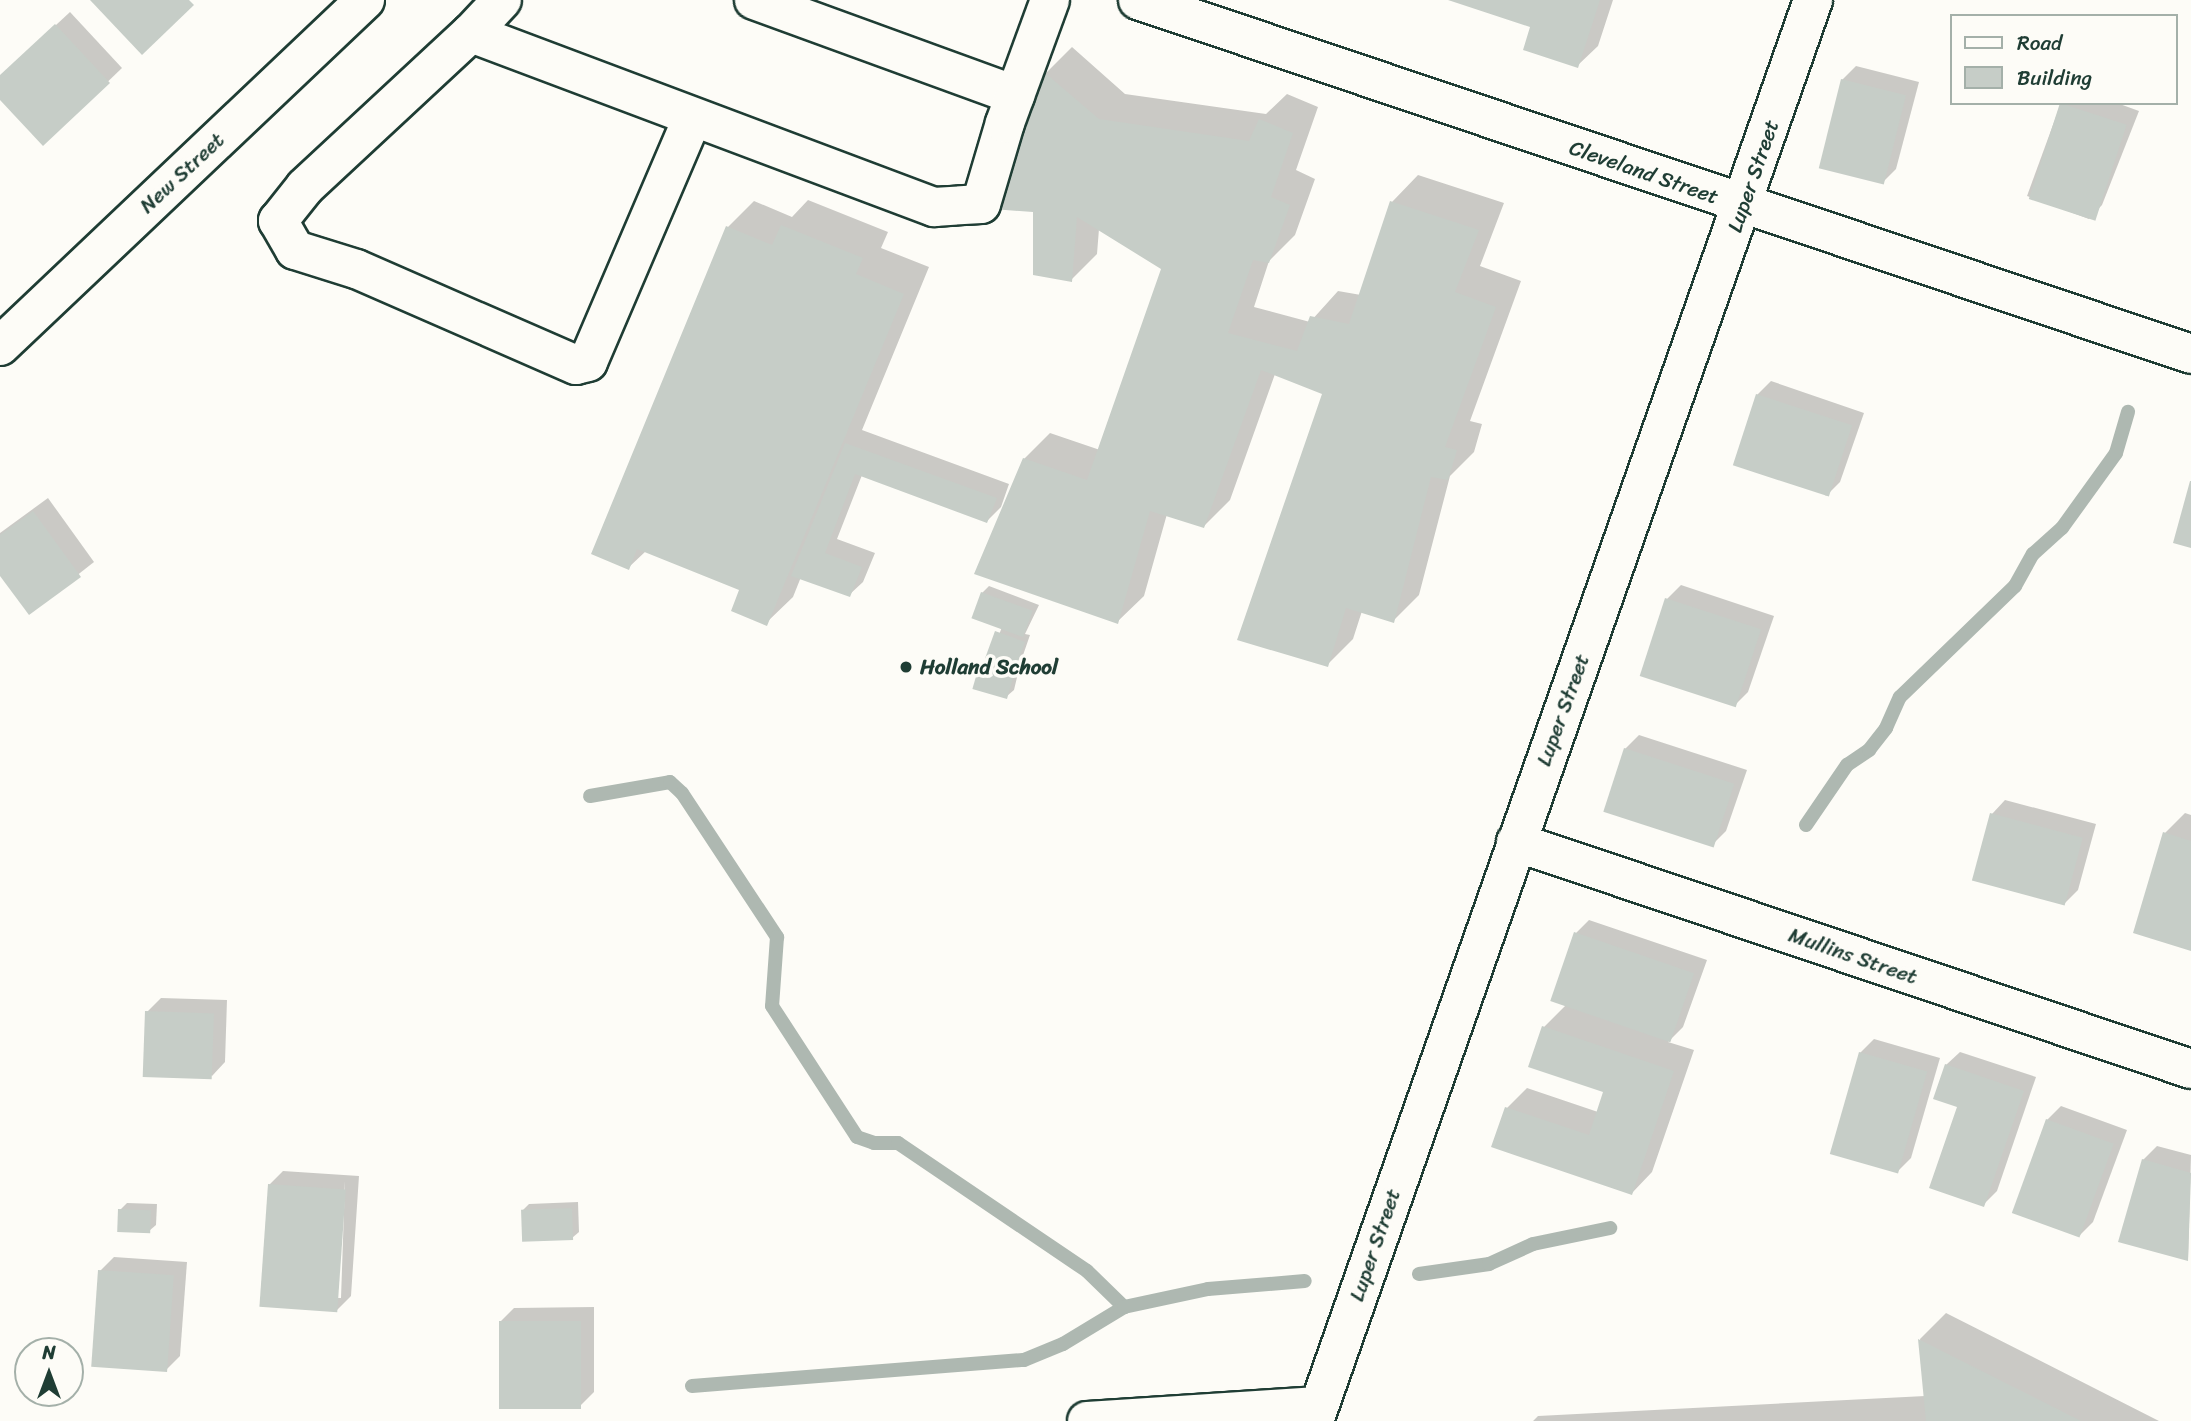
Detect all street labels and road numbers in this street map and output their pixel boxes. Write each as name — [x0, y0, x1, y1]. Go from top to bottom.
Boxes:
street label: Luper Street — [1722, 116, 1784, 236]
street label: New Street — [135, 128, 229, 218]
street label: Cleveland Street — [1566, 135, 1722, 209]
street label: Luper Street — [1531, 650, 1595, 770]
street label: Mullins Street — [1786, 922, 1920, 990]
street label: Luper Street — [1344, 1185, 1406, 1305]

